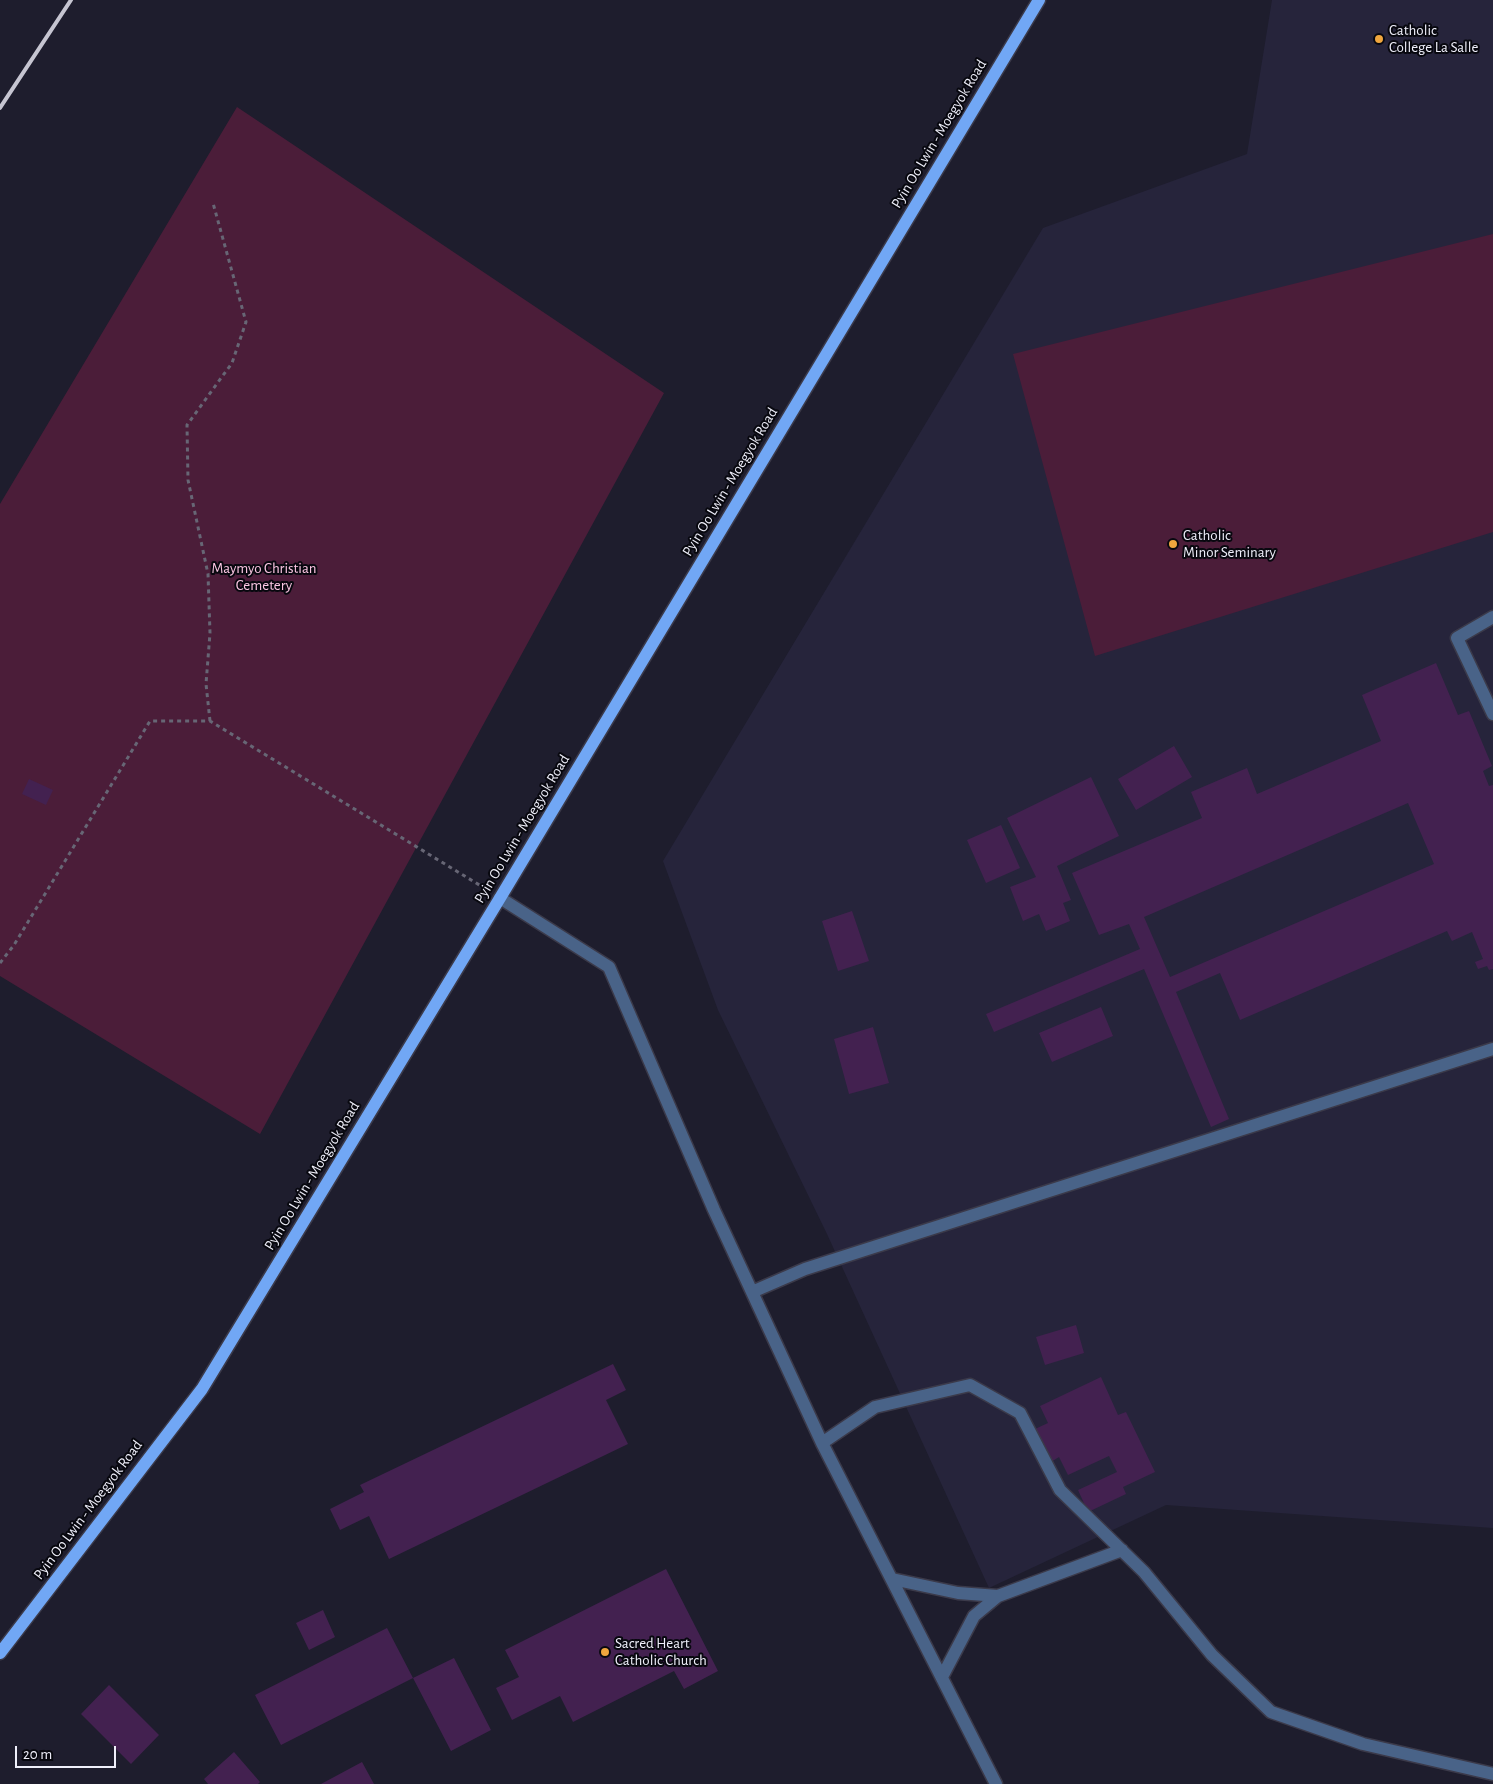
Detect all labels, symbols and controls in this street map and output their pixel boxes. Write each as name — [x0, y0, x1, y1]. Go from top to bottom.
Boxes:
place label: Catholic College La Salle — [1389, 21, 1478, 56]
marker: Catholic College La Salle — [1373, 33, 1385, 45]
street label: Pyin Oo Lwin - Moegyok Road — [888, 57, 990, 211]
street label: Pyin Oo Lwin - Moegyok Road — [679, 405, 781, 559]
place label: Catholic Minor Seminary — [1183, 526, 1276, 561]
marker: Catholic Minor Seminary — [1167, 538, 1179, 550]
park label: Maymyo Christian Cemetery — [212, 559, 316, 594]
street label: Pyin Oo Lwin - Moegyok Road — [471, 752, 573, 906]
street label: Pyin Oo Lwin - Moegyok Road — [261, 1099, 363, 1253]
street label: Pyin Oo Lwin - Moegyok Road — [30, 1437, 146, 1583]
place label: Sacred Heart Catholic Church — [615, 1634, 707, 1669]
marker: Sacred Heart Catholic Church — [599, 1646, 611, 1658]
scale bar — [18, 1736, 119, 1768]
text: 20 m — [23, 1747, 52, 1762]

